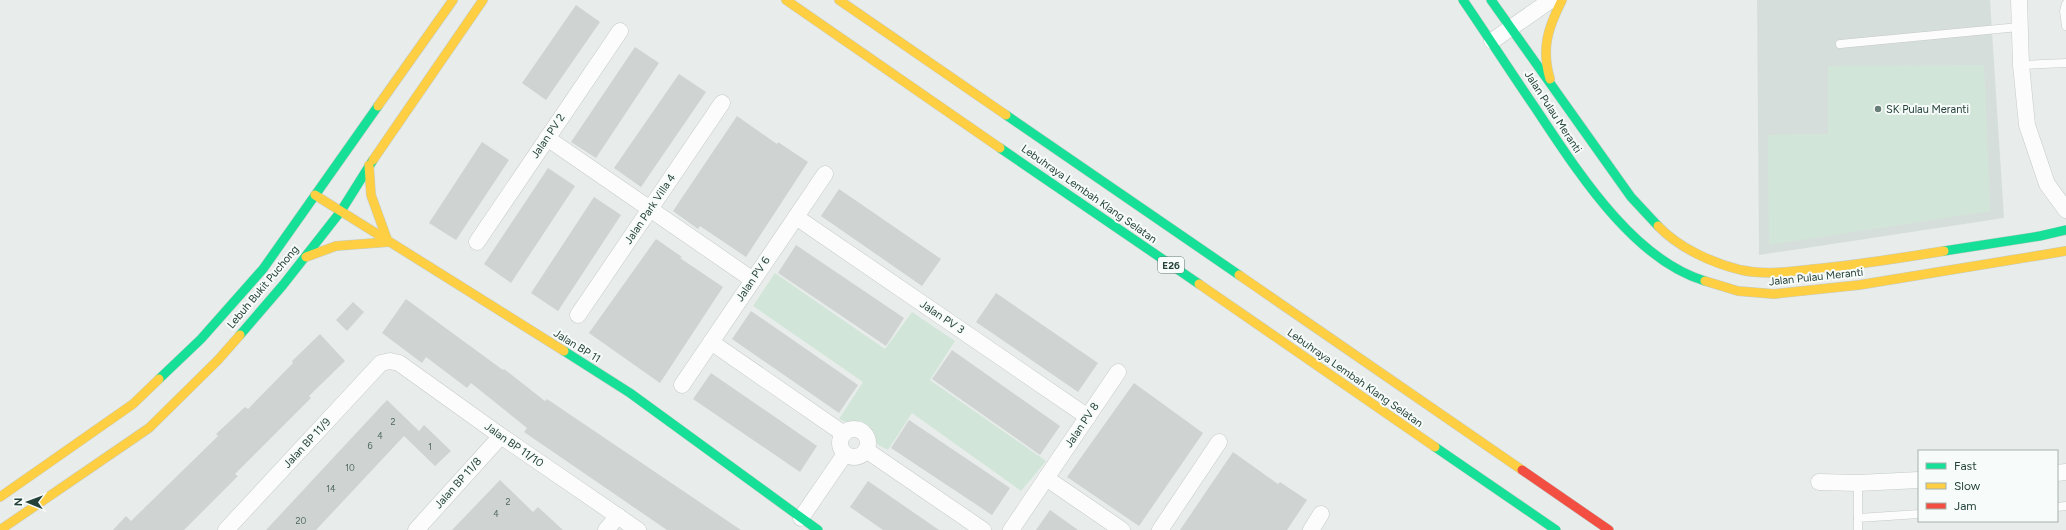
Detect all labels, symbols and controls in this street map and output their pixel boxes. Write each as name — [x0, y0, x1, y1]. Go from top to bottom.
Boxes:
street label: Jalan Pulau Meranti — [1522, 69, 1584, 155]
place label: SK Pulau Meranti — [1886, 103, 1969, 116]
marker: SK Pulau Meranti — [1873, 104, 1883, 114]
street label: Jalan PV 2 — [528, 111, 568, 161]
street label: Lebuhraya Lembah Klang Selatan — [1019, 142, 1159, 246]
street label: Jalan Park Villa 4 — [622, 171, 678, 247]
street label: Lebuh Bukit Puchong — [224, 243, 302, 331]
street label: Jalan PV 6 — [733, 254, 773, 304]
road number: E26 — [1158, 257, 1184, 273]
street label: Jalan Pulau Meranti — [1768, 266, 1864, 288]
street label: Jalan PV 3 — [917, 297, 967, 337]
street label: Jalan BP 11 — [551, 326, 603, 366]
street label: Lebuhraya Lembah Klang Selatan — [1285, 326, 1425, 430]
street label: Jalan PV 8 — [1062, 400, 1102, 450]
street label: Jalan BP 11/9 — [281, 415, 333, 471]
house number: 2 — [390, 416, 396, 427]
street label: Jalan BP 11/10 — [482, 420, 546, 470]
house number: 4 — [377, 430, 383, 441]
house number: 6 — [367, 440, 373, 451]
house number: 1 — [428, 441, 432, 452]
legend — [1918, 450, 2058, 522]
street label: Jalan BP 11/8 — [432, 455, 484, 511]
text: Fast — [1954, 459, 1977, 473]
house number: 10 — [345, 462, 355, 473]
text: Slow — [1954, 479, 1981, 493]
north arrow — [8, 482, 48, 522]
house number: 14 — [326, 483, 336, 494]
house number: 2 — [505, 496, 511, 507]
text: N — [12, 497, 25, 506]
text: Jam — [1954, 499, 1977, 513]
house number: 4 — [493, 508, 499, 519]
house number: 20 — [296, 515, 307, 526]

